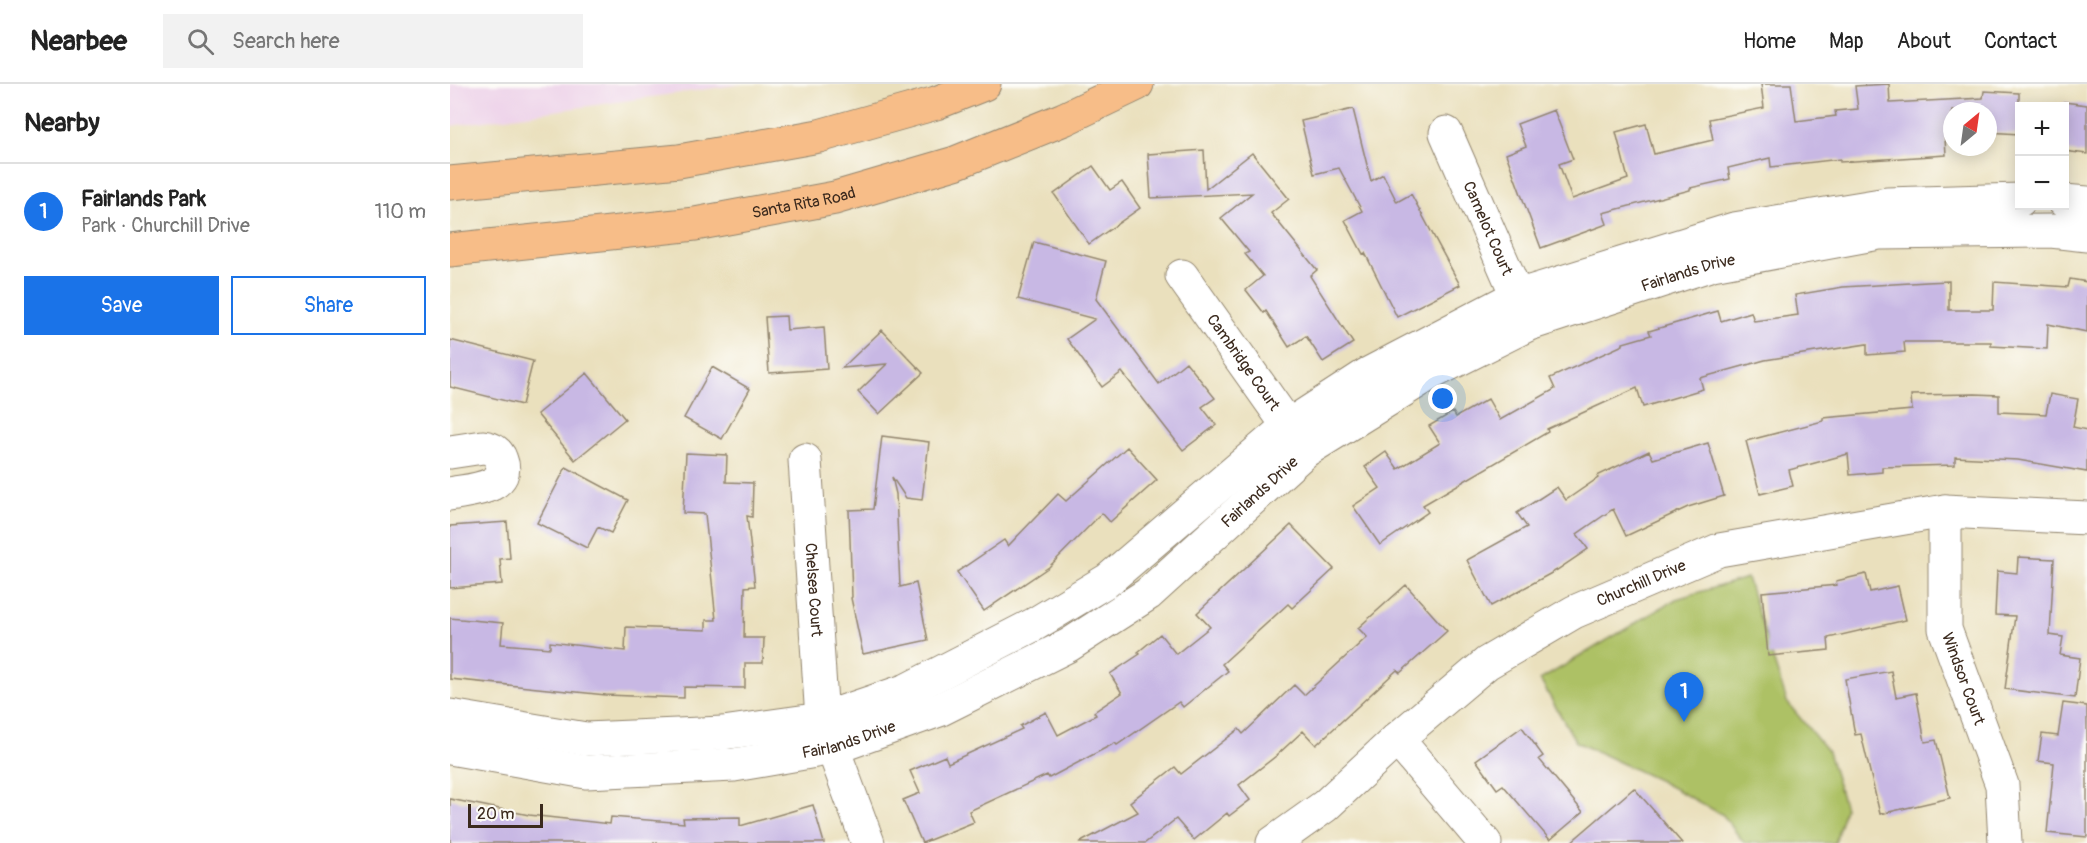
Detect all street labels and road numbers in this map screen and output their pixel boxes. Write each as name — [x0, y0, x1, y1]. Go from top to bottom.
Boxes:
street label: Camelot Court — [1458, 178, 1517, 279]
street label: Santa Rita Road — [750, 183, 858, 223]
street label: Fairlands Drive — [1639, 250, 1737, 297]
street label: Cambridge Court — [1202, 310, 1285, 415]
street label: Fairlands Drive — [1217, 452, 1303, 532]
street label: Chelsea Court — [800, 542, 827, 638]
street label: Churchill Drive — [1594, 555, 1689, 611]
street label: Windsor Court — [1937, 630, 1989, 728]
street label: Fairlands Drive — [800, 716, 899, 763]

